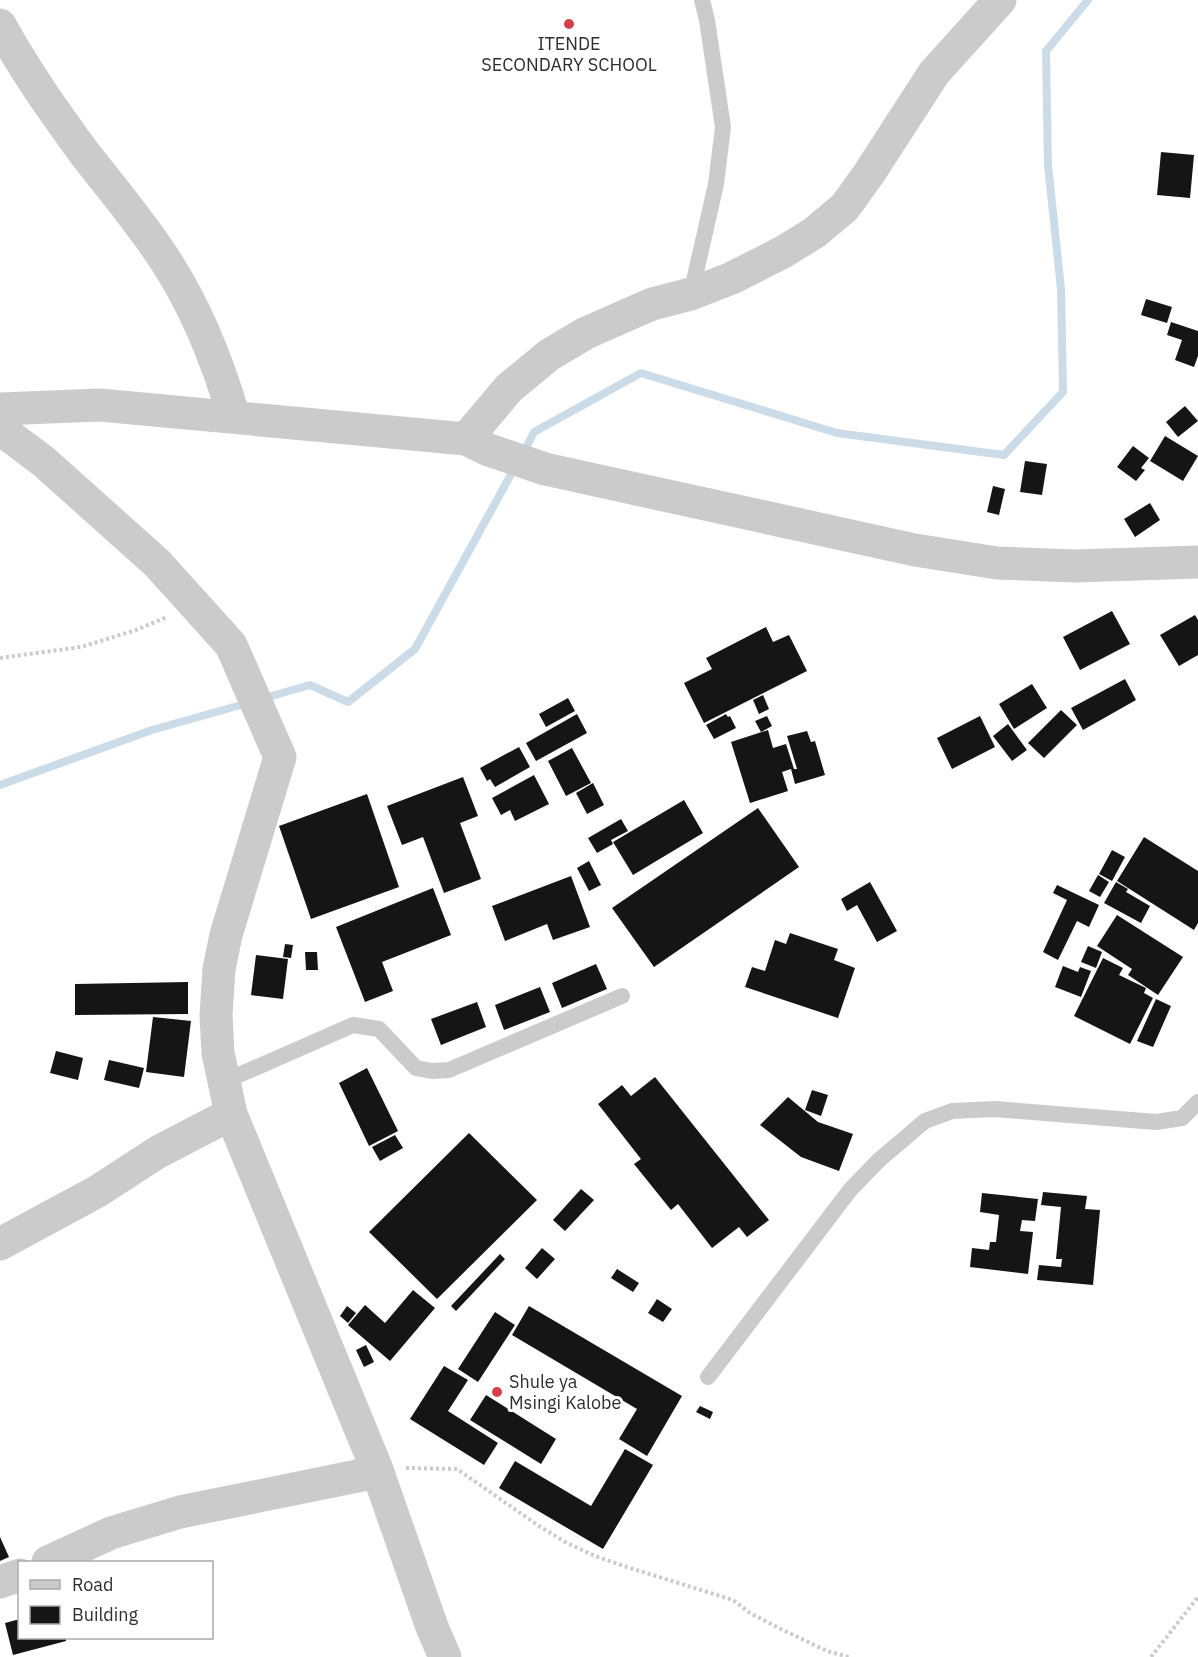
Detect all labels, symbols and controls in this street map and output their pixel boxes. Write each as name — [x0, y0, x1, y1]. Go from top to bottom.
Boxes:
marker: ITENDE SECONDARY SCHOOL — [562, 17, 576, 31]
place label: ITENDE SECONDARY SCHOOL — [481, 32, 657, 76]
place label: Shule ya Msingi Kalobe — [509, 1370, 622, 1414]
marker: Shule ya Msingi Kalobe — [490, 1385, 504, 1399]
legend — [18, 1561, 213, 1639]
text: Road — [72, 1573, 113, 1596]
text: Building — [72, 1603, 139, 1626]

